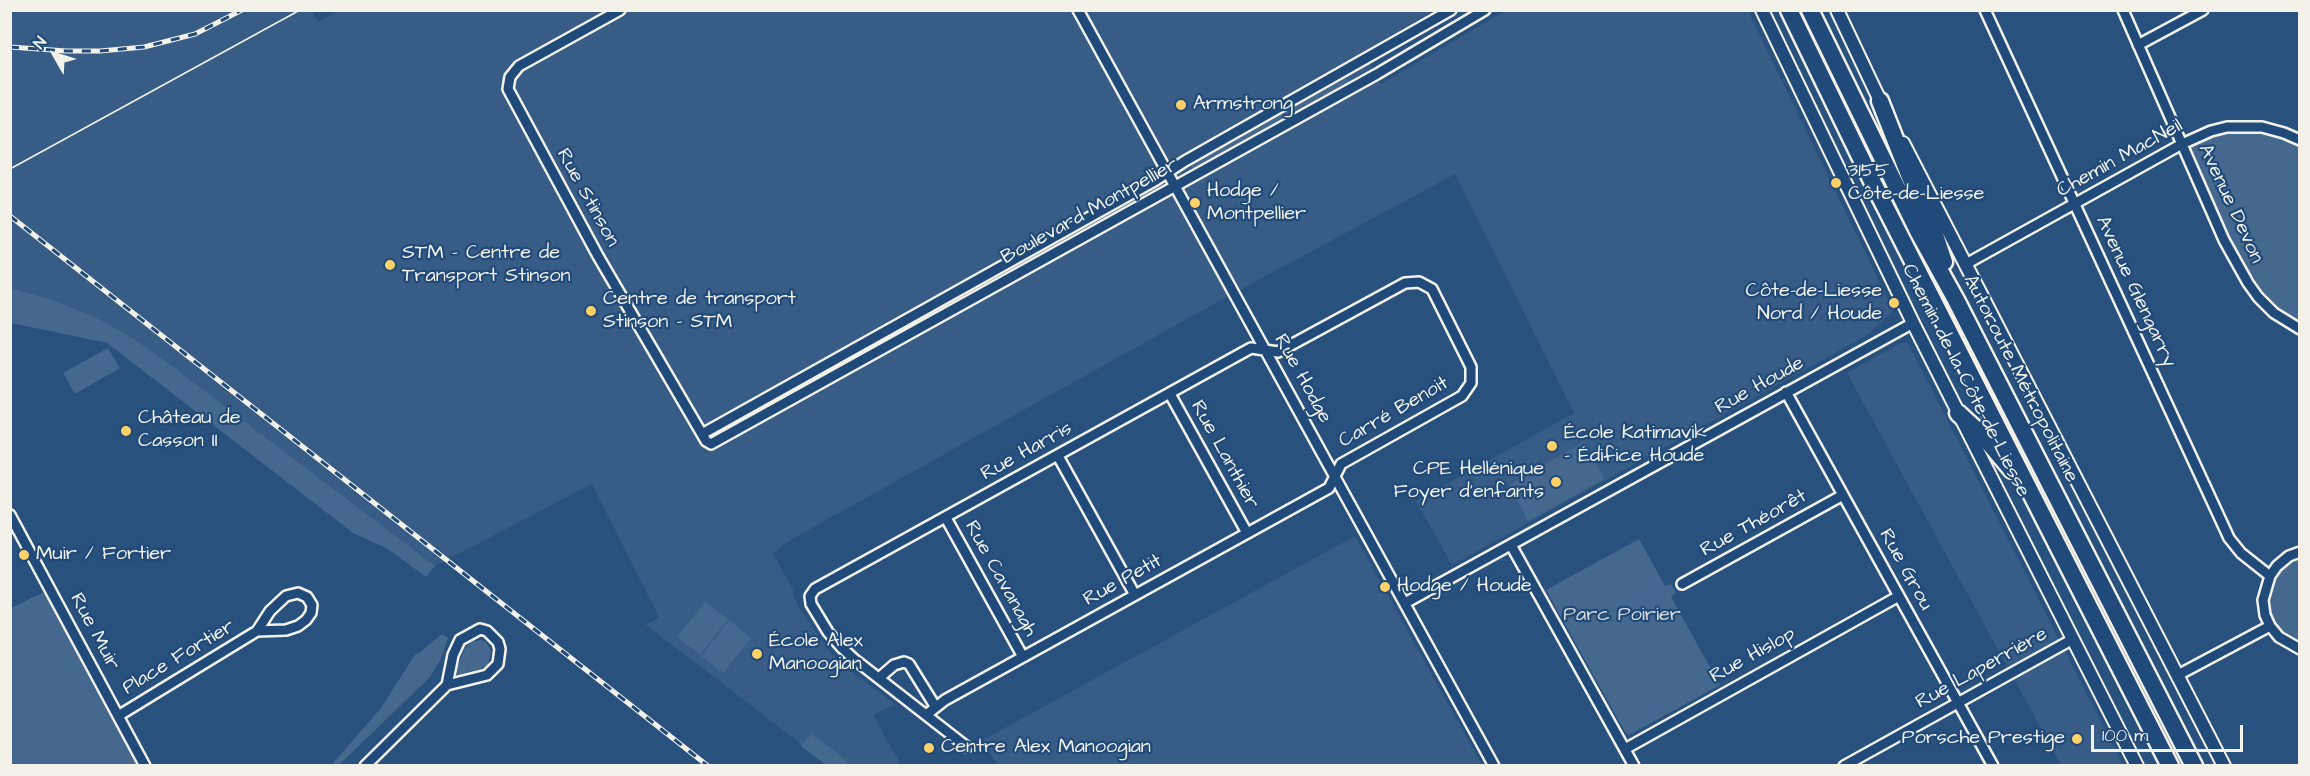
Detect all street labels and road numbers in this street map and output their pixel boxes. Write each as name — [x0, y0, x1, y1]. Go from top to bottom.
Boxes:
street label: Chemin MacNeil — [2053, 114, 2187, 204]
street label: Avenue Devon — [2192, 141, 2268, 267]
street label: Rue Stinson — [550, 145, 624, 251]
street label: Boulevard Montpellier — [997, 153, 1183, 271]
street label: Avenue Glengarry — [2089, 212, 2181, 372]
street label: Chemin de la Côte-de-Liesse — [1896, 260, 2034, 502]
street label: Autoroute Métropolitaine — [1957, 271, 2083, 487]
street label: Rue Hodge — [1268, 330, 1336, 428]
street label: Rue Houde — [1711, 352, 1809, 420]
street label: Carré Benoit — [1335, 372, 1453, 454]
street label: Rue Lanthier — [1184, 397, 1264, 513]
street label: Rue Harris — [977, 417, 1077, 487]
street label: Rue Théorêt — [1697, 485, 1811, 563]
street label: Rue Cavanagh — [958, 517, 1042, 641]
street label: Rue Grou — [1873, 525, 1937, 615]
street label: Rue Petit — [1080, 550, 1166, 612]
street label: Rue Muir — [64, 589, 124, 675]
street label: Place Fortier — [119, 615, 239, 701]
street label: Rue Hislop — [1706, 623, 1800, 689]
street label: Rue Laperrière — [1912, 623, 2052, 715]

